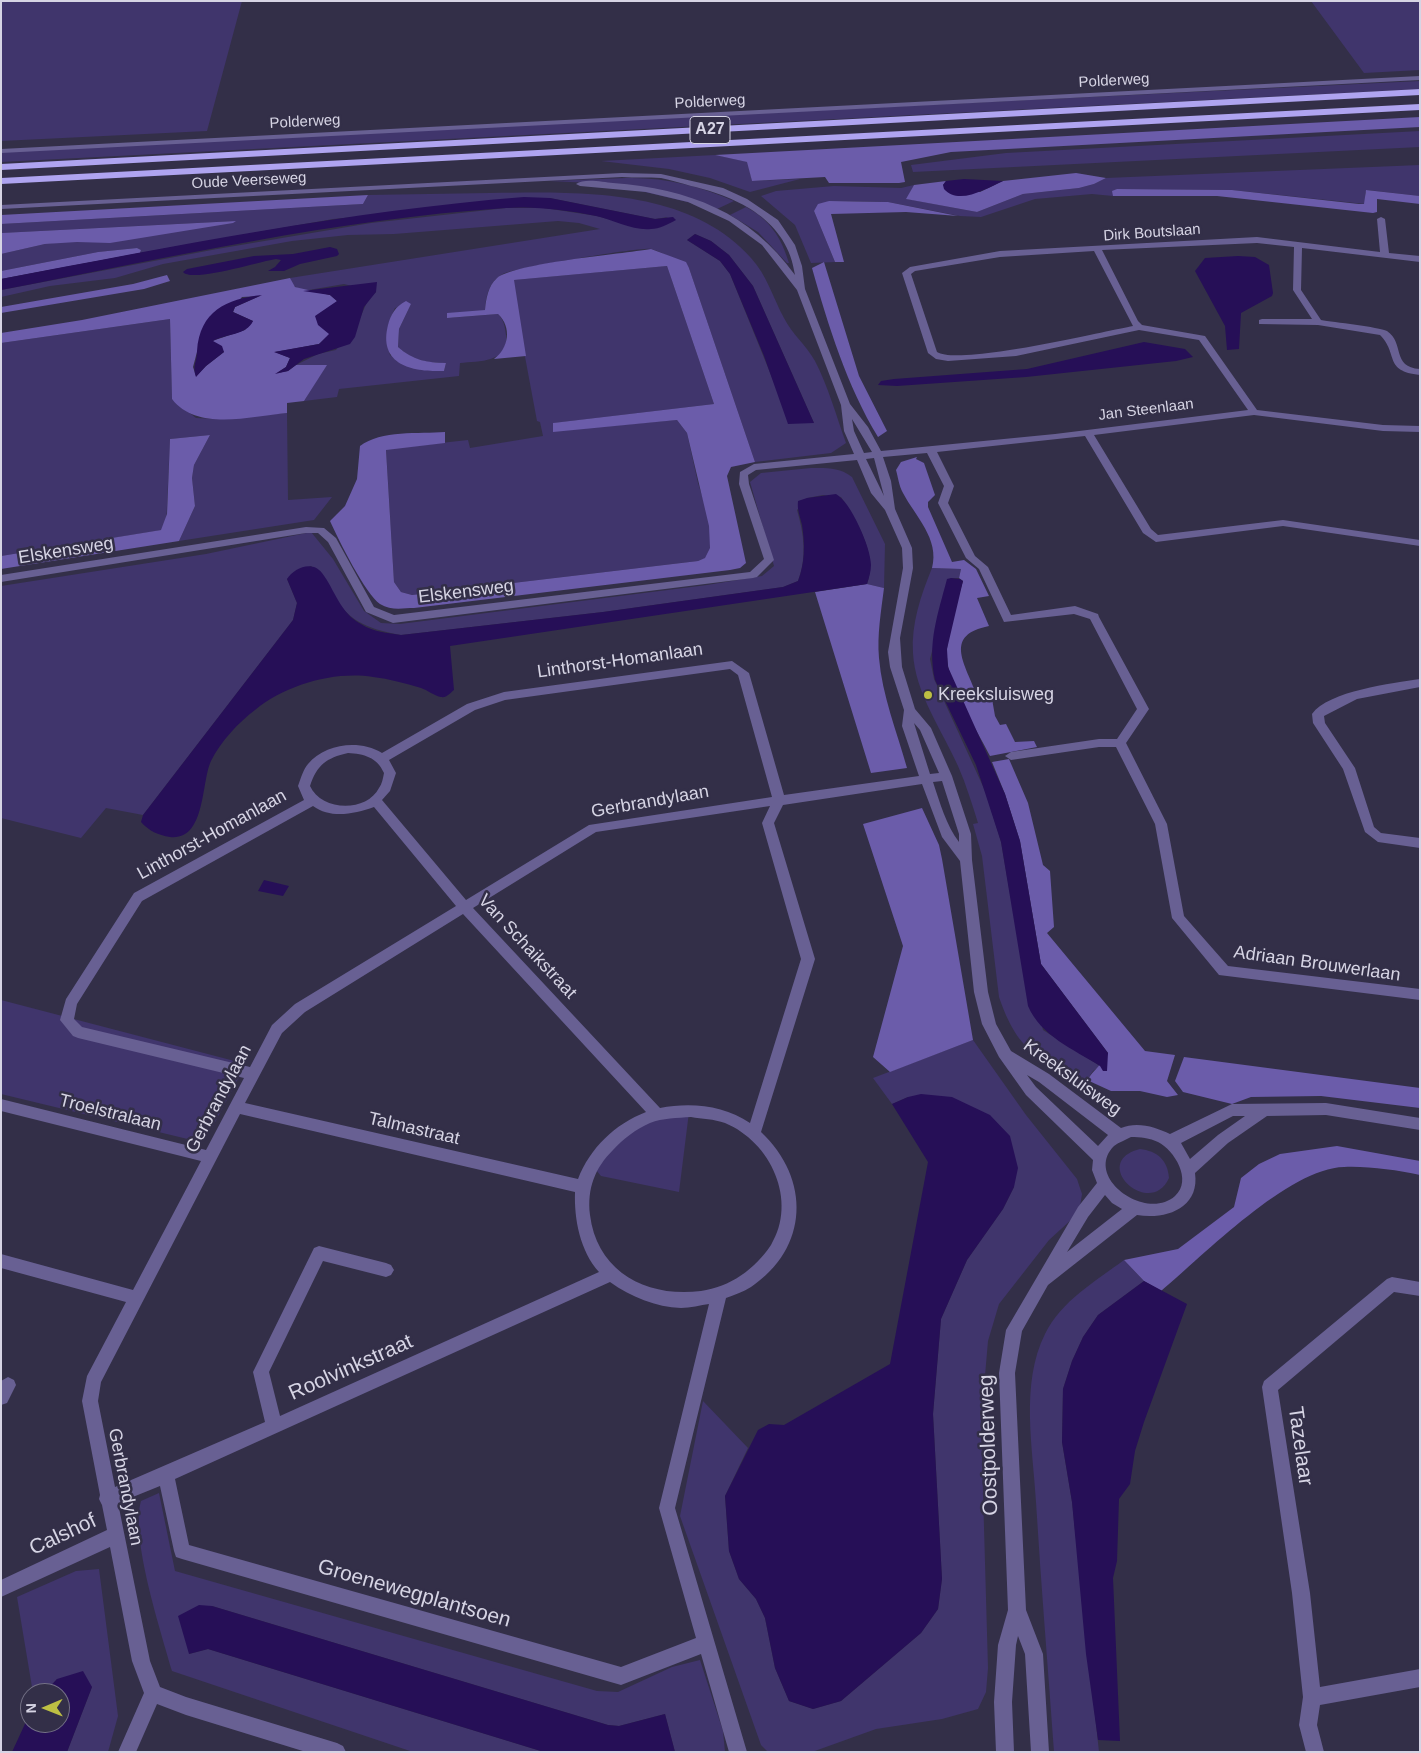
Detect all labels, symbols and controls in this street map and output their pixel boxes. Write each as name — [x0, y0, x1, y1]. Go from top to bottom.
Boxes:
street label: Polderweg — [1078, 70, 1150, 92]
street label: Polderweg — [674, 91, 746, 113]
street label: Polderweg — [269, 111, 341, 133]
road number: A27 — [690, 116, 730, 144]
street label: Oude Veerseweg — [191, 169, 307, 193]
street label: Dirk Boutslaan — [1103, 221, 1201, 245]
street label: Jan Steenlaan — [1097, 395, 1195, 425]
street label: Elskensweg — [17, 533, 115, 569]
street label: Elskensweg — [417, 575, 515, 609]
street label: Linthorst-Homanlaan — [536, 639, 704, 683]
place label: Kreeksluisweg — [938, 684, 1054, 706]
marker: Kreeksluisweg — [922, 689, 934, 701]
street label: Gerbrandylaan — [589, 781, 711, 823]
street label: Linthorst-Homanlaan — [134, 785, 290, 885]
street label: Van Schaikstraat — [473, 890, 581, 1004]
street label: Adriaan Brouwerlaan — [1232, 942, 1402, 986]
street label: Kreeksluisweg — [1019, 1035, 1125, 1121]
street label: Gerbrandylaan — [182, 1041, 256, 1157]
street label: Troelstralaan — [57, 1090, 163, 1136]
street label: Talmastraat — [366, 1108, 462, 1150]
street label: Roolvinkstraat — [285, 1329, 417, 1407]
street label: Oostpolderweg — [974, 1374, 1004, 1516]
street label: Tazelaar — [1282, 1405, 1318, 1487]
street label: Gerbrandylaan — [103, 1426, 147, 1548]
street label: Calshof — [25, 1509, 101, 1561]
street label: Groenewegplantsoen — [315, 1554, 513, 1634]
north arrow — [20, 1683, 70, 1733]
text: N — [23, 1703, 39, 1713]

